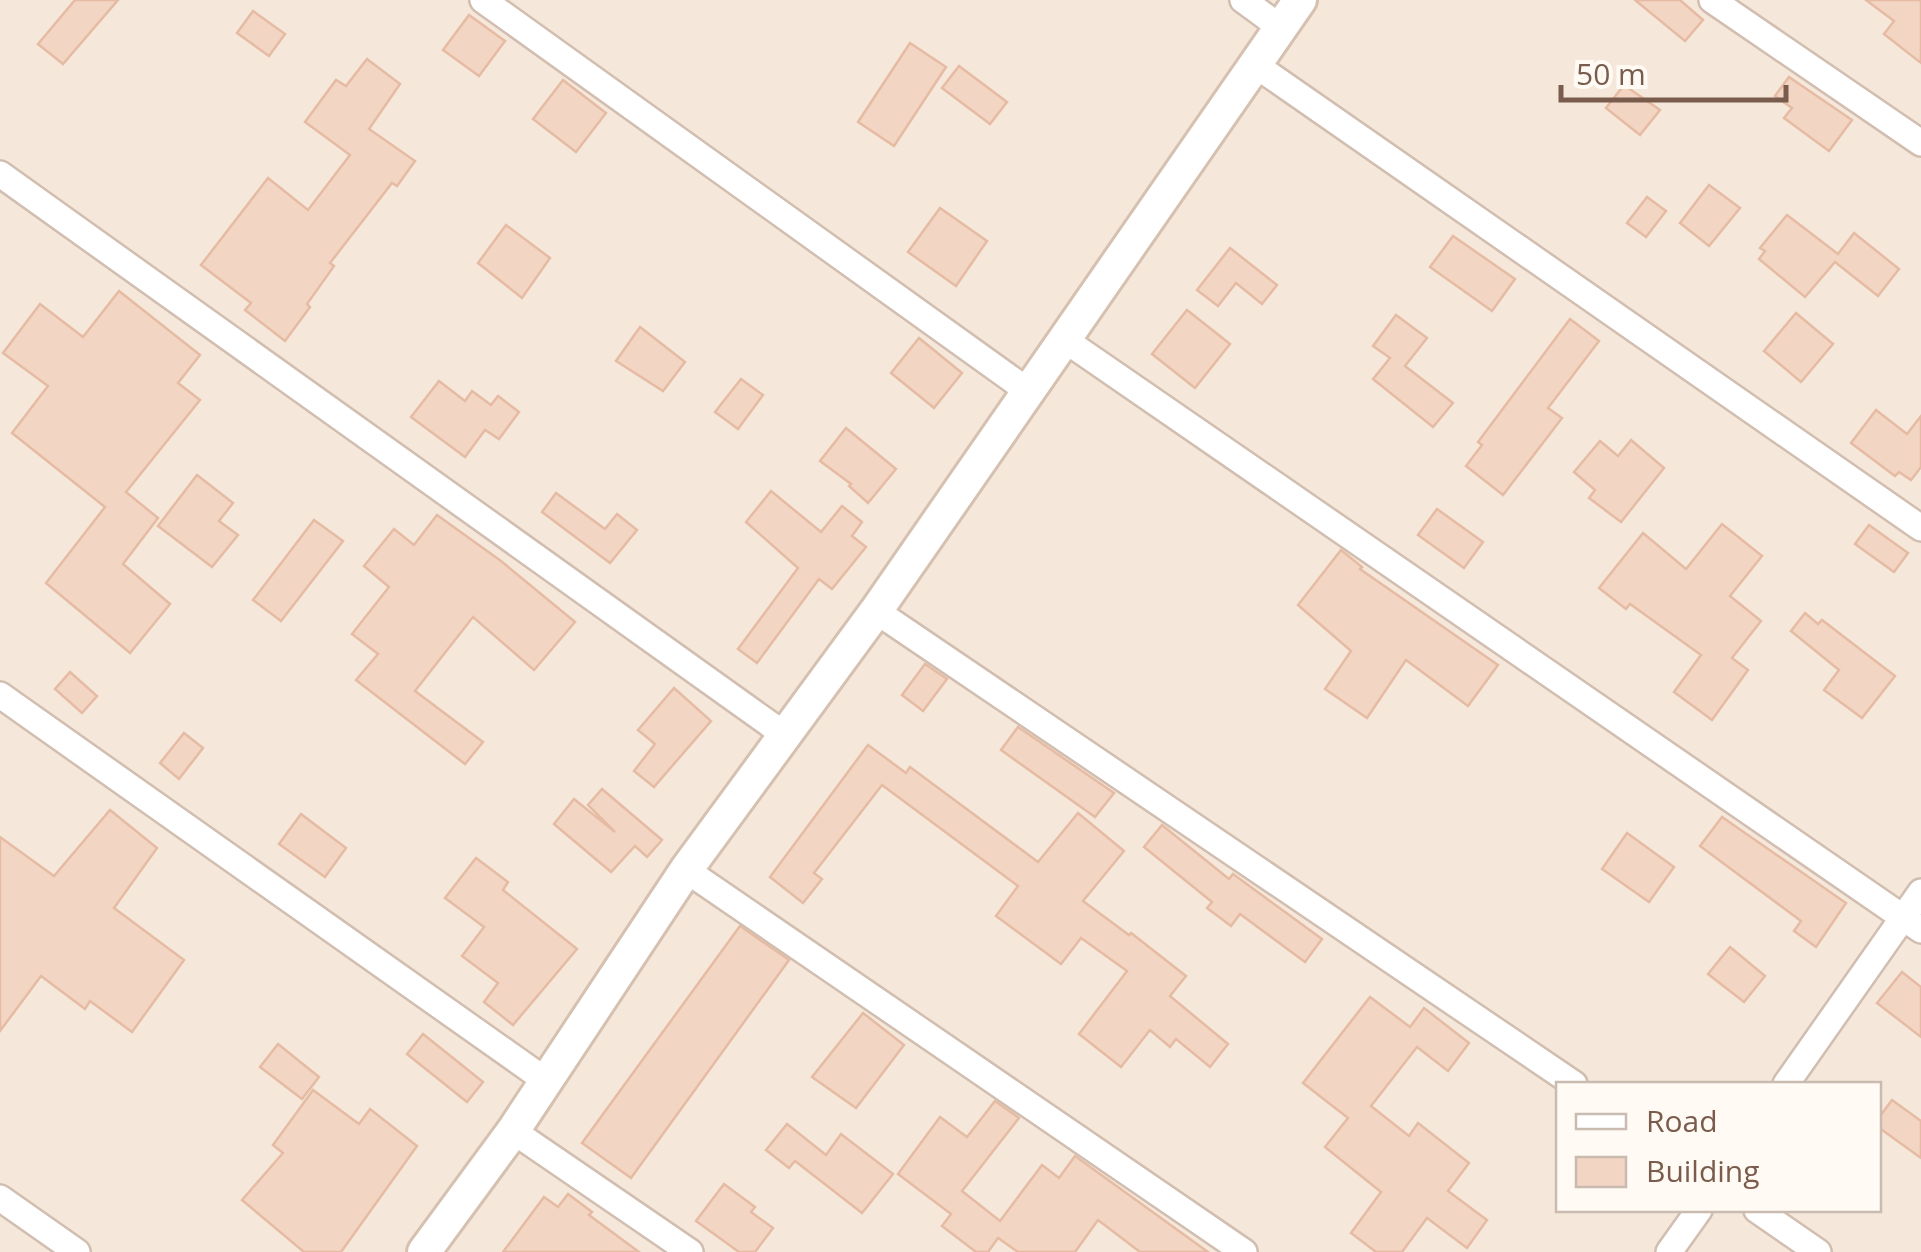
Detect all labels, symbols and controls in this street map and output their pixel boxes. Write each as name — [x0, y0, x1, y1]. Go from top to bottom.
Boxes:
scale bar — [1561, 40, 1786, 102]
text: 50 m — [1576, 53, 1646, 94]
legend — [1556, 1082, 1881, 1212]
text: Road — [1646, 1100, 1718, 1141]
text: Building — [1646, 1150, 1760, 1191]

